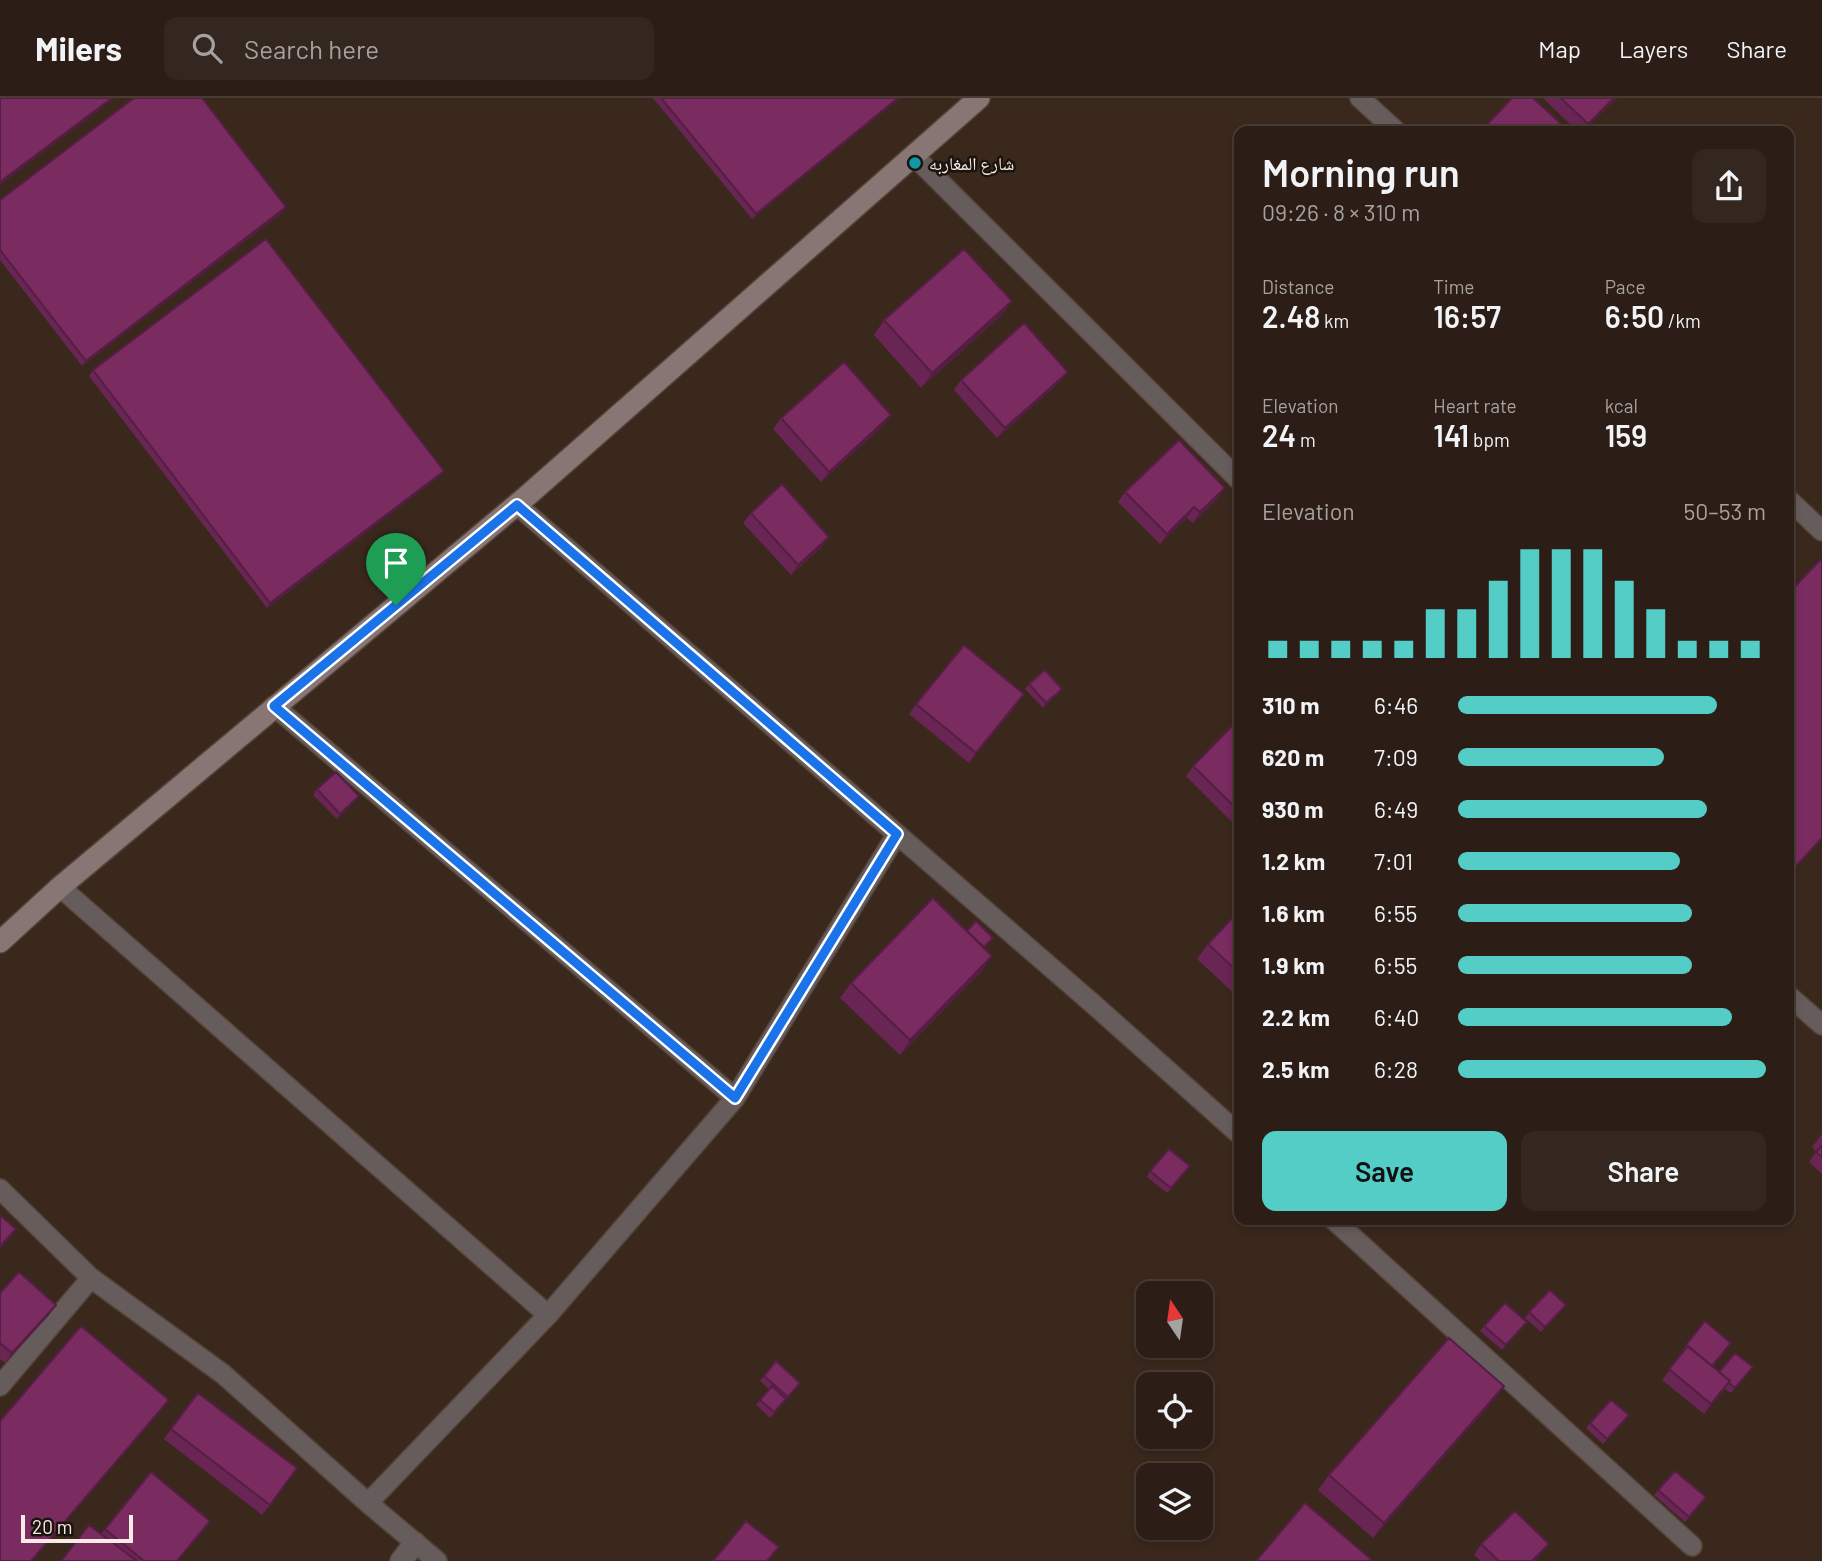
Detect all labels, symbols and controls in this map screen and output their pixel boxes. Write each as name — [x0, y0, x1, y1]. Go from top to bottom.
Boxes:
search box — [164, 17, 654, 80]
text: Milers — [35, 28, 122, 68]
icon: search — [188, 29, 226, 67]
text: Search here — [244, 33, 379, 64]
text: Map — [1538, 34, 1581, 63]
text: Layers — [1619, 34, 1688, 63]
text: Share — [1726, 34, 1787, 63]
text: Morning run — [1262, 149, 1460, 195]
button: share — [1692, 149, 1766, 223]
place label: شارع المغاربه — [929, 152, 1014, 175]
marker: شارع المغاربه — [907, 155, 923, 171]
text: 09:26 · 8 × 310 m — [1262, 198, 1420, 226]
text: Distance — [1262, 275, 1334, 298]
text: Time — [1433, 275, 1474, 298]
text: Pace — [1605, 275, 1646, 298]
text: 2.48 — [1262, 298, 1320, 334]
text: 16:57 — [1433, 298, 1501, 334]
text: 6:50 — [1605, 298, 1664, 334]
text: km — [1320, 309, 1349, 332]
text: /km — [1664, 309, 1701, 332]
text: Elevation — [1262, 394, 1339, 417]
text: Heart rate — [1433, 394, 1517, 417]
text: kcal — [1605, 394, 1638, 417]
text: 24 — [1262, 417, 1296, 453]
text: 141 — [1433, 417, 1469, 453]
text: 159 — [1605, 417, 1647, 453]
text: m — [1296, 428, 1316, 451]
text: bpm — [1469, 428, 1510, 451]
text: Elevation — [1262, 497, 1355, 525]
text: 50–53 m — [1684, 497, 1766, 525]
pin — [366, 533, 426, 605]
icon: arrive — [377, 544, 415, 582]
text: 310 m — [1262, 691, 1319, 719]
text: 6:46 — [1374, 691, 1418, 719]
text: 620 m — [1262, 743, 1324, 771]
text: 7:09 — [1374, 743, 1418, 771]
text: 930 m — [1262, 795, 1324, 823]
text: 6:49 — [1374, 795, 1418, 823]
text: 1.2 km — [1262, 847, 1325, 875]
text: 7:01 — [1374, 847, 1413, 875]
text: 1.6 km — [1262, 899, 1325, 927]
text: 6:55 — [1374, 899, 1417, 927]
text: 1.9 km — [1262, 951, 1325, 979]
text: 6:55 — [1374, 951, 1417, 979]
text: 2.2 km — [1262, 1003, 1330, 1031]
text: 6:40 — [1374, 1003, 1419, 1031]
text: 2.5 km — [1262, 1055, 1330, 1083]
text: 6:28 — [1374, 1055, 1418, 1083]
button: Save — [1262, 1131, 1507, 1211]
button: Share — [1521, 1131, 1766, 1211]
north arrow — [1136, 1281, 1213, 1358]
map controls — [1136, 1281, 1213, 1540]
button: locate — [1136, 1372, 1213, 1449]
button: layers — [1136, 1463, 1213, 1540]
scale bar — [21, 1512, 133, 1544]
text: 20 m — [32, 1515, 72, 1538]

